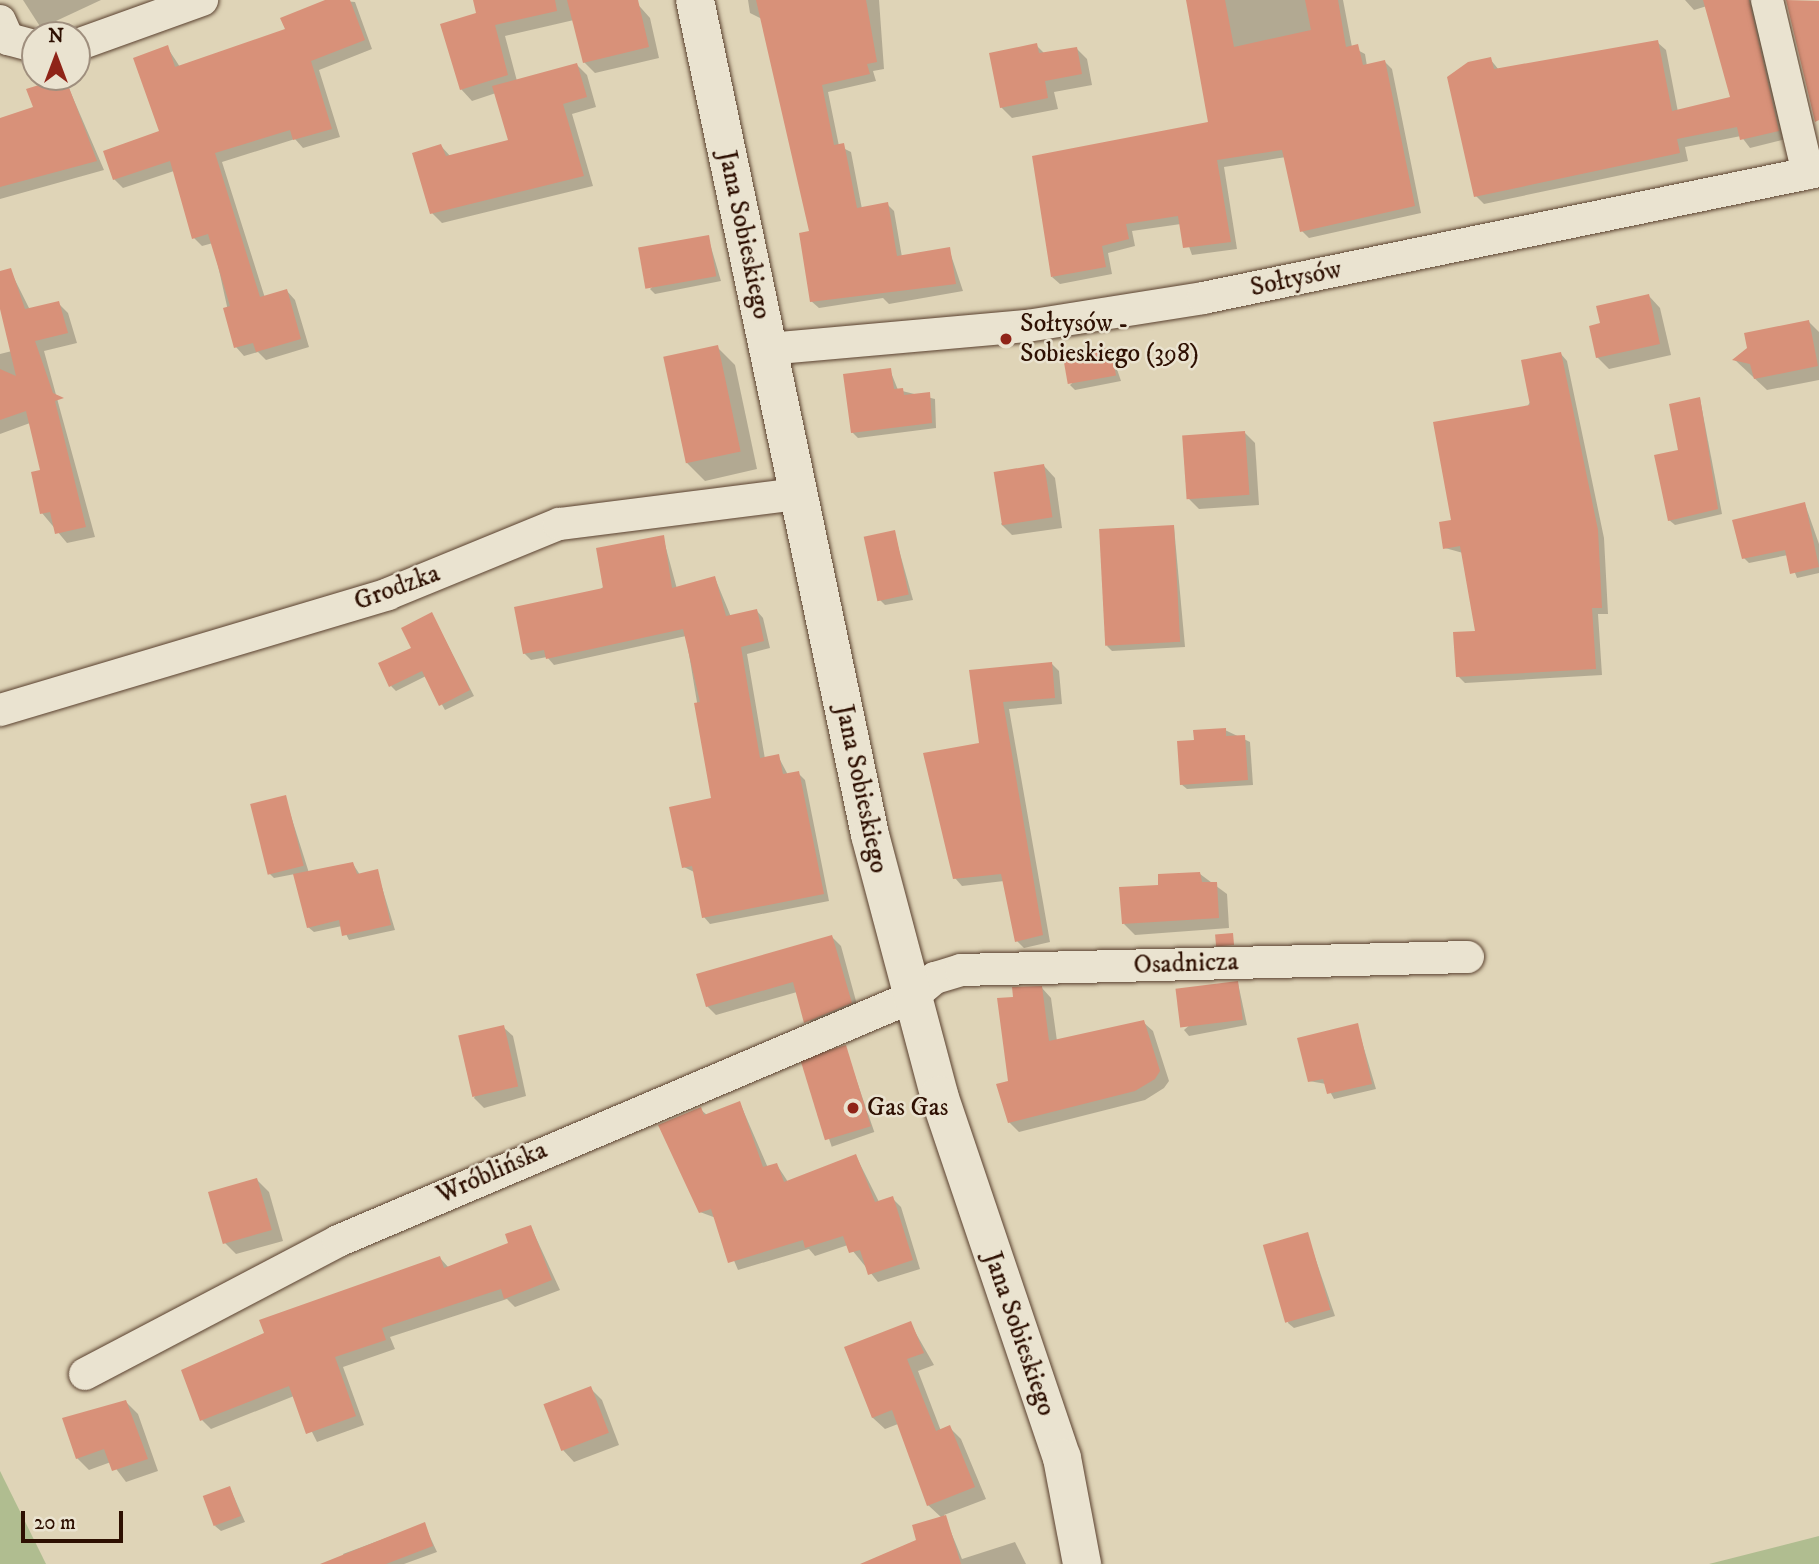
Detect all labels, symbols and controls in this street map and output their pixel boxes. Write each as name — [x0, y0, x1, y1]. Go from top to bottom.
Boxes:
north arrow — [21, 21, 91, 91]
text: N — [48, 25, 64, 48]
street label: Jana Sobieskiego — [711, 148, 777, 322]
street label: Sołtysów — [1248, 254, 1344, 304]
place label: Sołtysów - Sobieskiego (398) — [1020, 308, 1199, 370]
marker: Sołtysów - Sobieskiego (398) — [998, 331, 1014, 347]
street label: Grodzka — [350, 558, 444, 618]
street label: Jana Sobieskiego — [828, 702, 894, 876]
street label: Osadnicza — [1133, 947, 1239, 981]
place label: Gas Gas — [867, 1092, 948, 1124]
marker: Gas Gas — [845, 1100, 861, 1116]
street label: Wróblińska — [432, 1135, 552, 1211]
street label: Jana Sobieskiego — [976, 1248, 1062, 1420]
scale bar — [24, 1498, 126, 1542]
text: 20 m — [34, 1510, 76, 1536]

